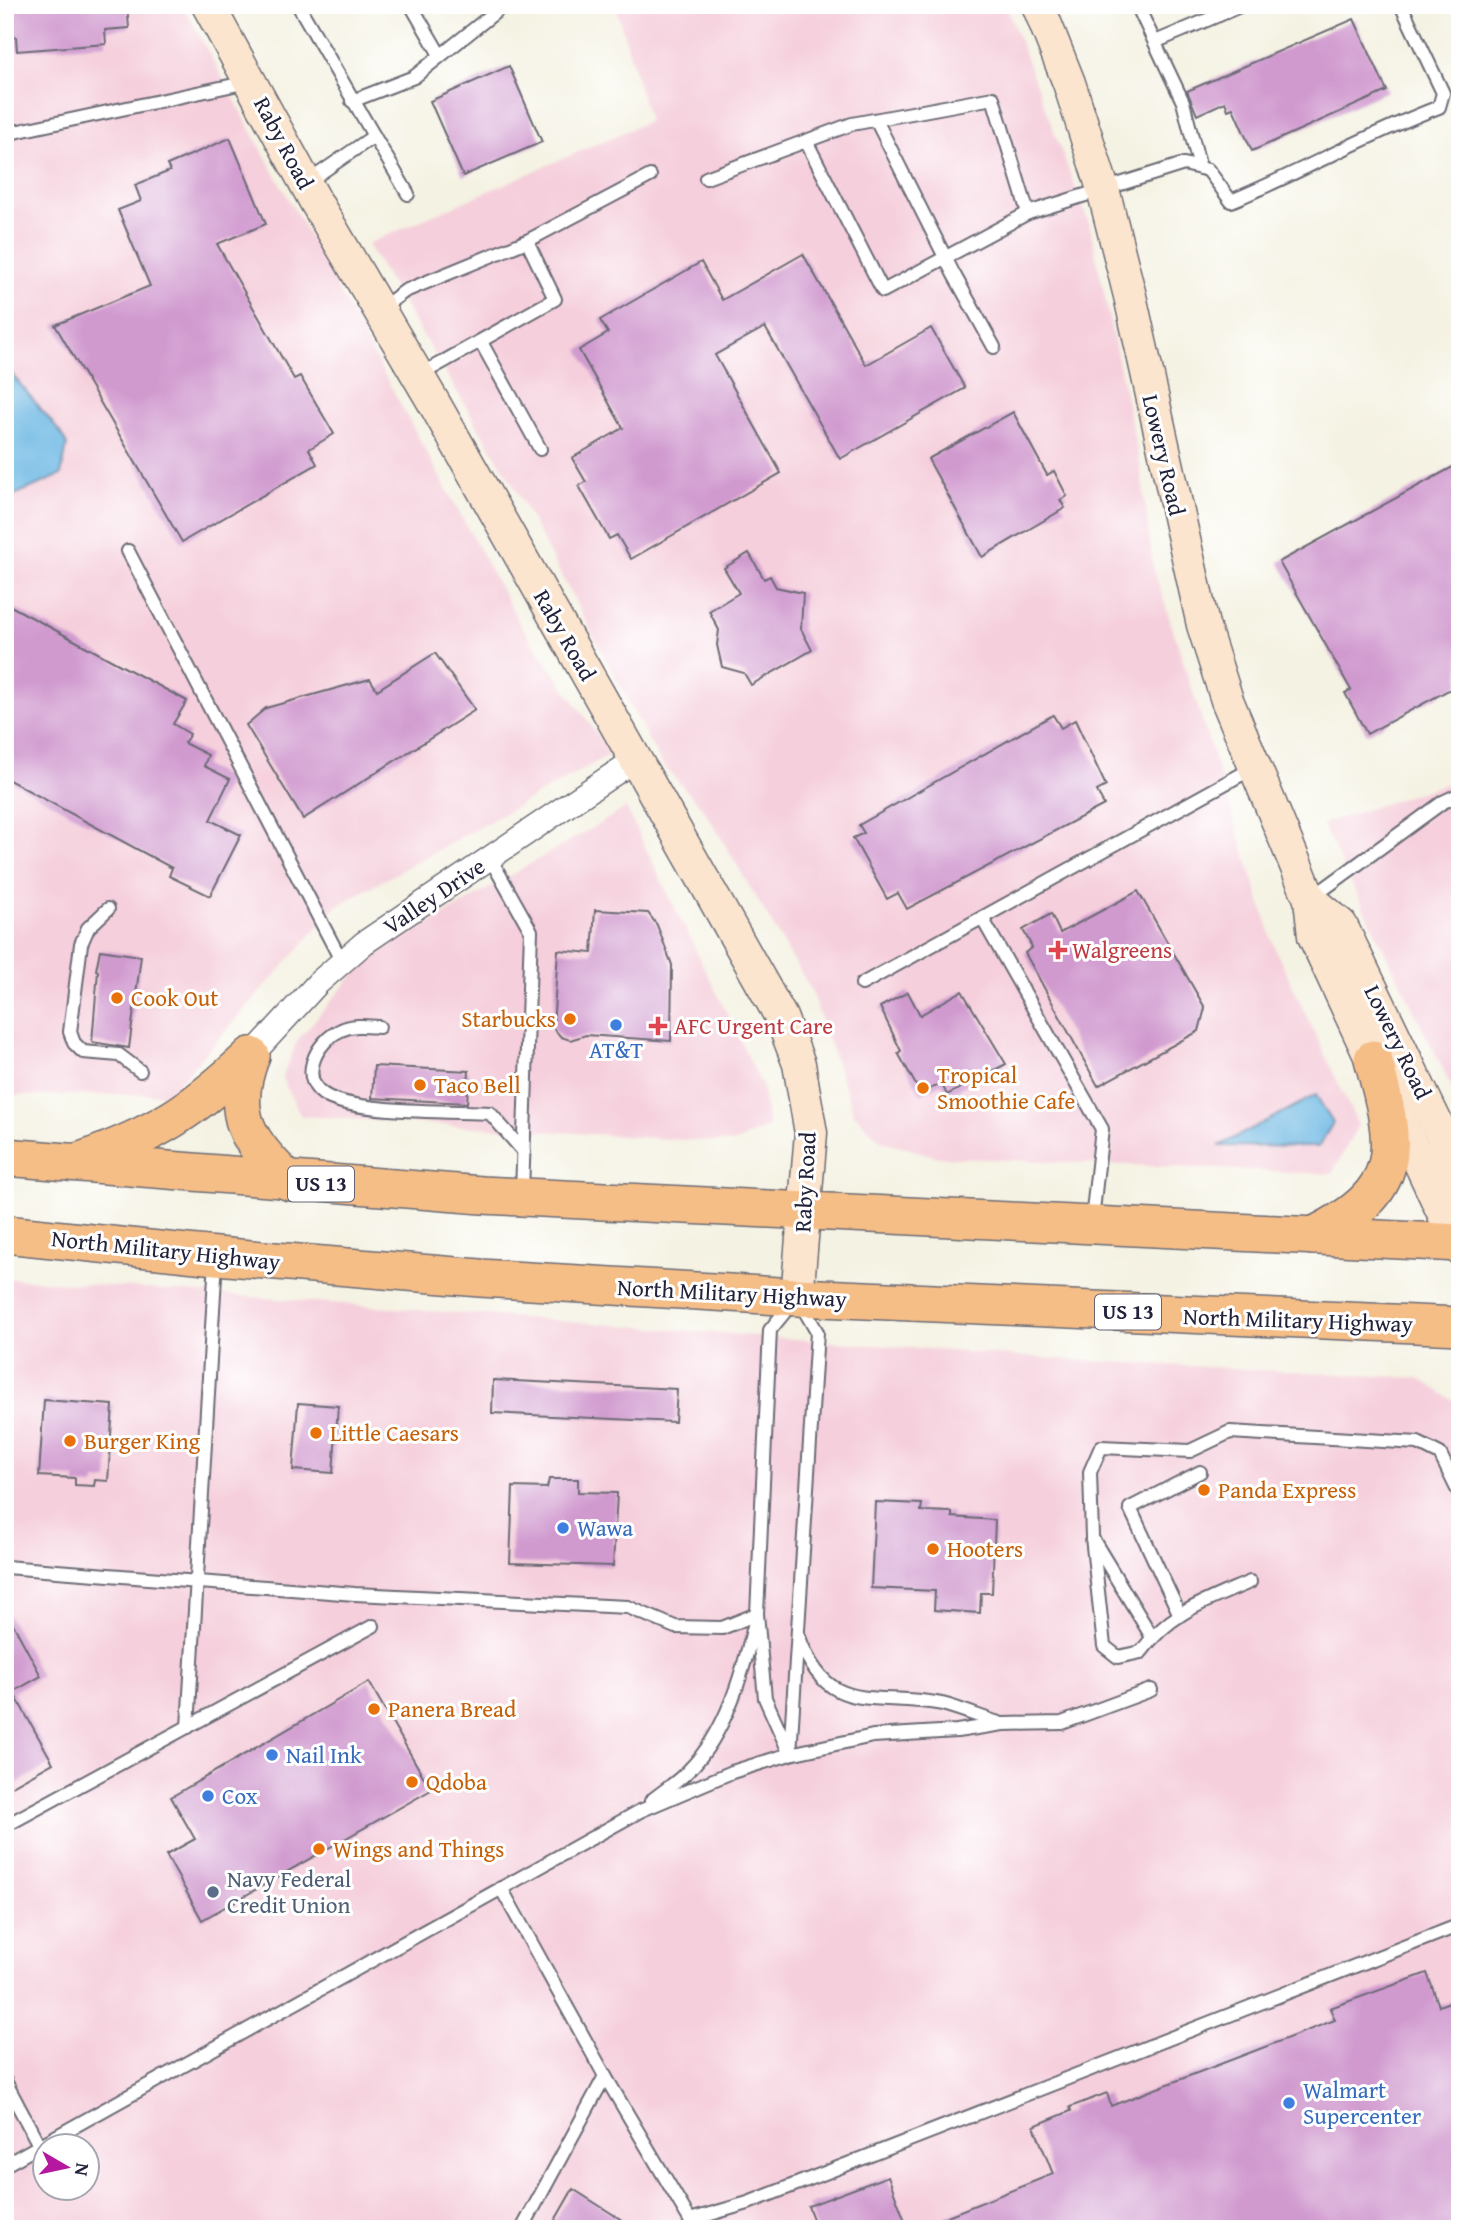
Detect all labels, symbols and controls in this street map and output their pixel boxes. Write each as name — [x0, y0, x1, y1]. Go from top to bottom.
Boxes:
street label: Raby Road — [246, 91, 323, 196]
street label: Lowery Road — [1135, 391, 1195, 519]
street label: Raby Road — [526, 583, 605, 687]
street label: Valley Drive — [376, 849, 491, 942]
place label: Walgreens — [1072, 933, 1172, 966]
marker: Walgreens — [1050, 942, 1066, 958]
street label: Lowery Road — [1357, 979, 1441, 1105]
place label: Cook Out — [131, 981, 218, 1014]
marker: Cook Out — [109, 990, 125, 1006]
place label: Starbucks — [461, 1002, 556, 1035]
place label: AFC Urgent Care — [674, 1009, 833, 1042]
marker: Starbucks — [562, 1011, 578, 1027]
marker: AFC Urgent Care — [648, 1016, 668, 1036]
marker: AT&T — [608, 1017, 624, 1033]
place label: AT&T — [589, 1033, 643, 1066]
place label: Tropical Smoothie Cafe — [937, 1058, 1075, 1117]
place label: Taco Bell — [434, 1068, 521, 1101]
marker: Taco Bell — [412, 1077, 428, 1093]
marker: Tropical Smoothie Cafe — [915, 1080, 931, 1096]
street label: Raby Road — [785, 1130, 824, 1233]
road number: US 13 — [288, 1166, 354, 1202]
street label: North Military Highway — [50, 1221, 283, 1278]
street label: North Military Highway — [616, 1270, 848, 1315]
road number: US 13 — [1095, 1294, 1161, 1330]
street label: North Military Highway — [1183, 1299, 1414, 1340]
place label: Little Caesars — [330, 1416, 459, 1449]
place label: Burger King — [84, 1424, 201, 1457]
marker: Little Caesars — [308, 1425, 324, 1441]
marker: Burger King — [62, 1433, 78, 1449]
place label: Panda Express — [1218, 1473, 1356, 1506]
marker: Panda Express — [1196, 1482, 1212, 1498]
place label: Wawa — [577, 1511, 633, 1544]
marker: Wawa — [555, 1520, 571, 1536]
place label: Hooters — [947, 1532, 1023, 1565]
marker: Hooters — [925, 1541, 941, 1557]
place label: Panera Bread — [388, 1692, 517, 1725]
marker: Panera Bread — [366, 1701, 382, 1717]
place label: Nail Ink — [286, 1738, 362, 1771]
marker: Nail Ink — [264, 1747, 280, 1763]
place label: Qdoba — [426, 1765, 487, 1798]
marker: Qdoba — [404, 1774, 420, 1790]
place label: Cox — [222, 1779, 258, 1812]
marker: Cox — [200, 1788, 216, 1804]
place label: Wings and Things — [333, 1832, 504, 1865]
marker: Wings and Things — [311, 1841, 327, 1857]
place label: Navy Federal Credit Union — [227, 1862, 351, 1921]
marker: Navy Federal Credit Union — [205, 1884, 221, 1900]
place label: Walmart Supercenter — [1303, 2073, 1422, 2132]
marker: Walmart Supercenter — [1281, 2095, 1297, 2111]
north arrow — [32, 2132, 102, 2202]
text: N — [68, 2161, 98, 2178]

